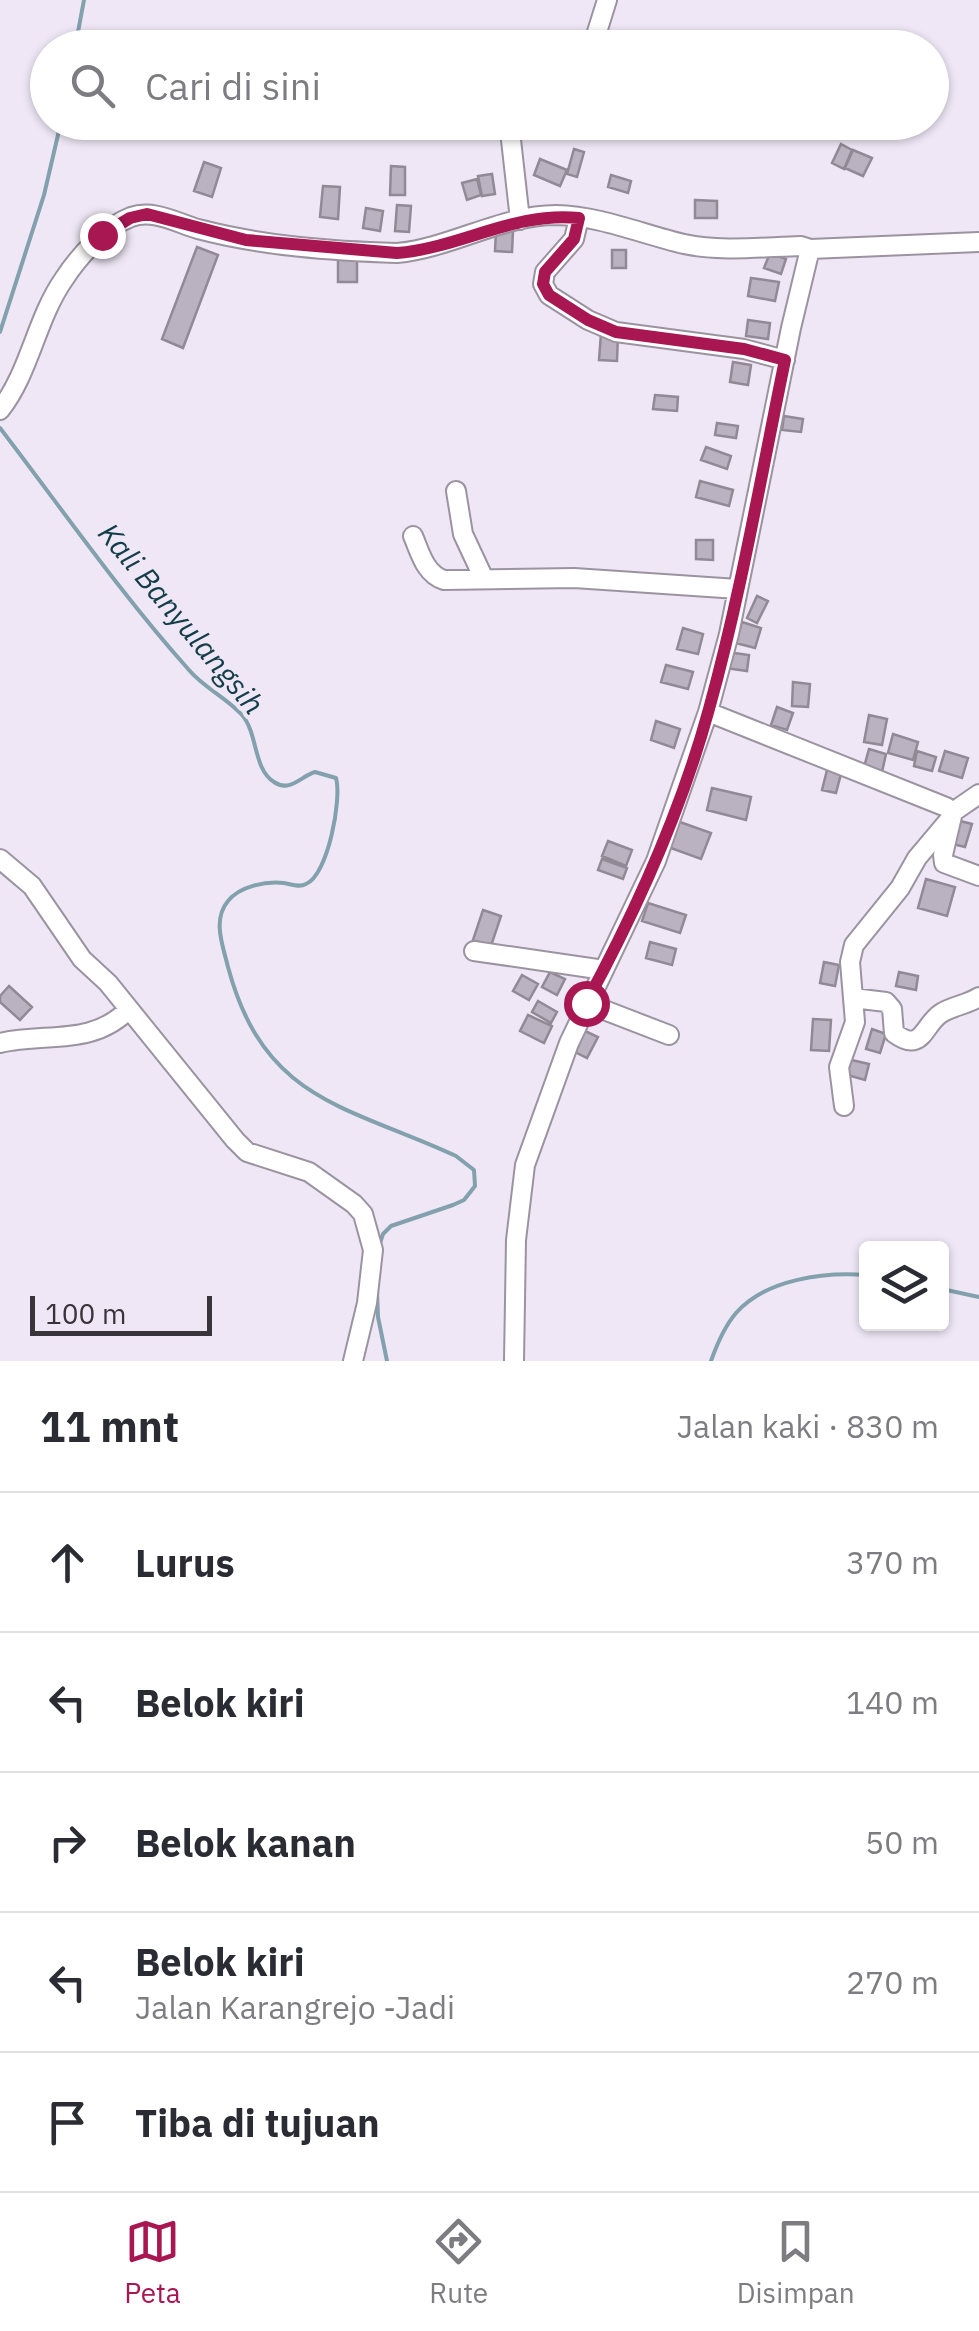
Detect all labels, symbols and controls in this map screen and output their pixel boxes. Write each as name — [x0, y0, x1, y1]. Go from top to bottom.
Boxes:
search box — [30, 30, 949, 140]
icon: search — [65, 58, 120, 113]
text: Cari di sini — [145, 61, 321, 110]
route end — [80, 213, 126, 259]
water label: Kali Banyulangsih — [90, 514, 274, 722]
route start — [564, 981, 610, 1027]
map controls — [859, 1241, 949, 1331]
button: layers — [859, 1241, 949, 1331]
scale bar — [30, 1291, 212, 1336]
text: 100 m — [45, 1295, 126, 1332]
text: 11 mnt — [40, 1399, 179, 1454]
text: Jalan kaki · 830 m — [677, 1405, 939, 1447]
icon: ahead — [40, 1535, 95, 1590]
text: Lurus — [135, 1538, 235, 1587]
text: 370 m — [846, 1541, 939, 1583]
icon: left — [40, 1675, 95, 1730]
text: Belok kiri — [135, 1678, 305, 1727]
text: 140 m — [846, 1681, 939, 1723]
icon: right — [40, 1815, 95, 1870]
text: Belok kanan — [135, 1818, 356, 1867]
text: 50 m — [865, 1821, 939, 1863]
text: Belok kiri — [135, 1937, 305, 1986]
icon: left — [40, 1955, 95, 2010]
text: 270 m — [846, 1961, 939, 2003]
text: Jalan Karangrejo -Jadi — [135, 1986, 455, 2028]
icon: arrive — [40, 2095, 95, 2150]
text: Tiba di tujuan — [135, 2098, 380, 2147]
tab: Peta — [124, 2214, 181, 2311]
tab: Rute — [429, 2214, 488, 2311]
tab: Disimpan — [737, 2214, 855, 2311]

